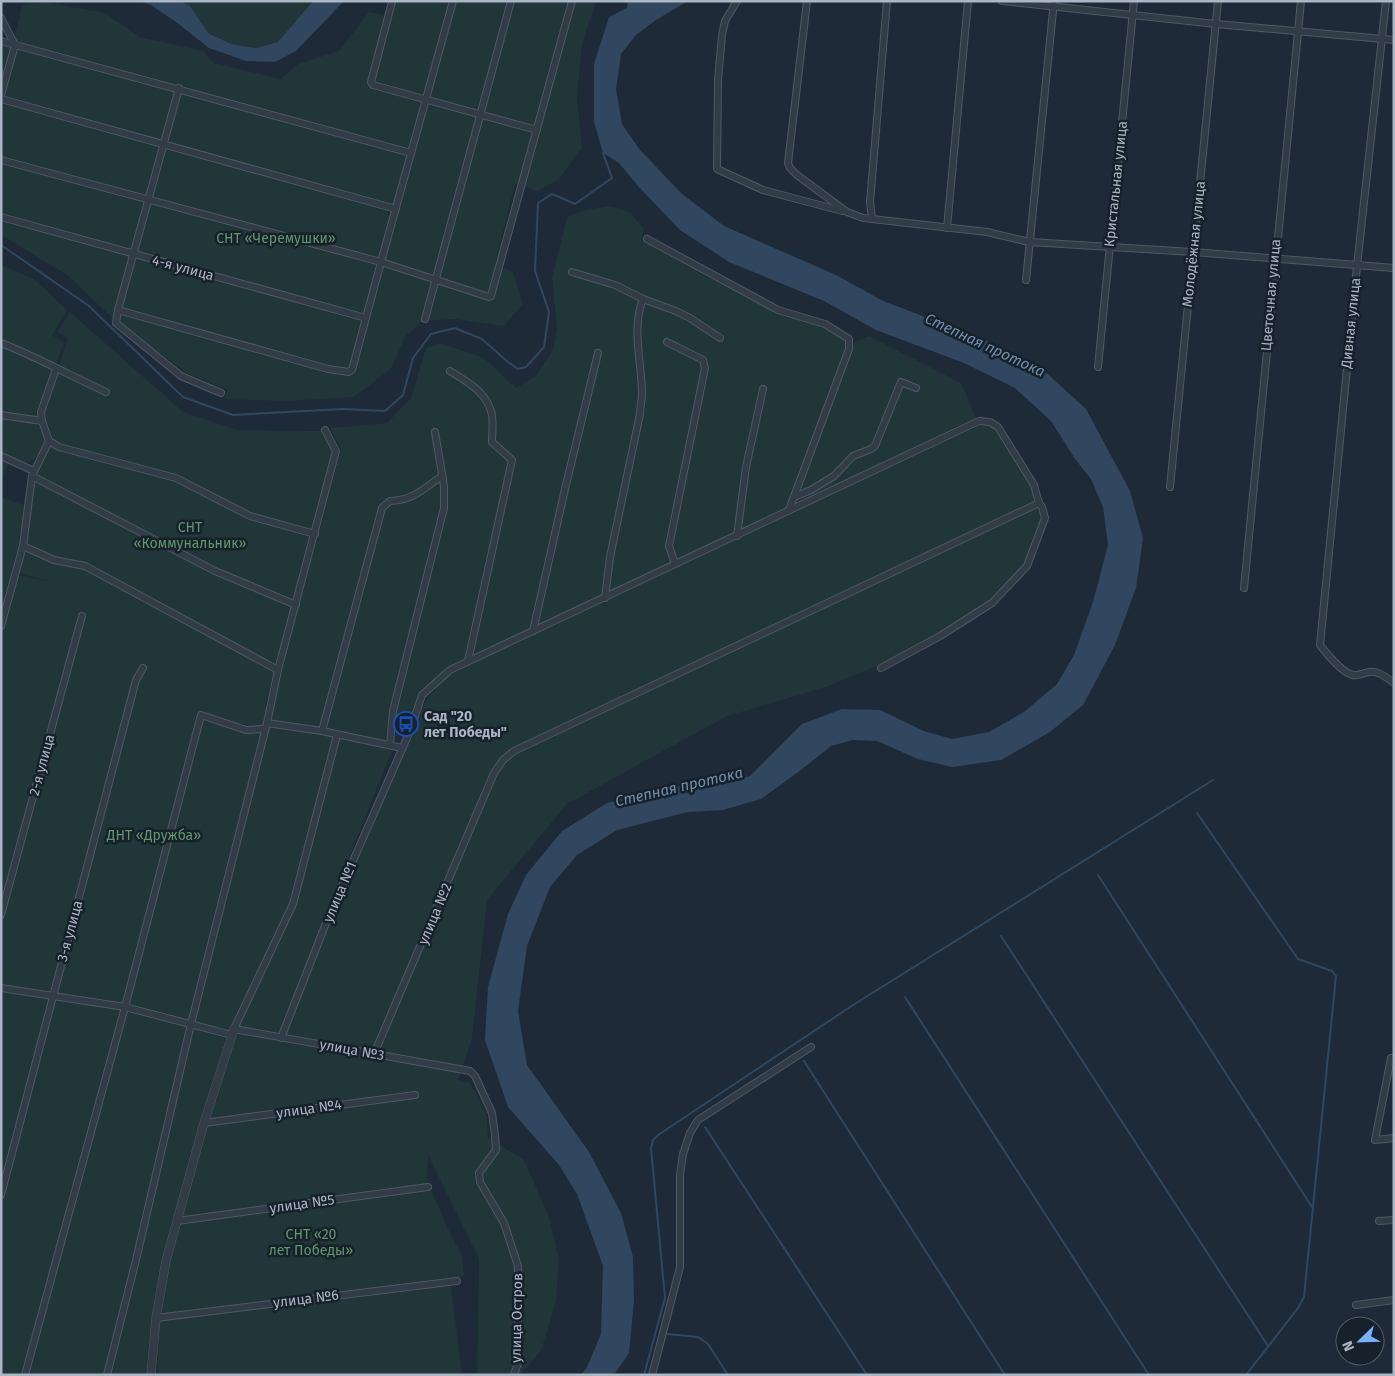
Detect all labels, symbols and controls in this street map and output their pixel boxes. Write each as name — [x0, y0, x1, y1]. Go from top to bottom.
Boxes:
street label: Кристальная улица — [1101, 120, 1131, 248]
street label: Молодёжная улица — [1179, 180, 1209, 308]
park label: СНТ «Черемушки» — [216, 230, 336, 247]
street label: Цветочная улица — [1258, 238, 1284, 352]
street label: 4-я улица — [150, 252, 216, 284]
street label: Дивная улица — [1338, 277, 1364, 370]
water label: Степная протока — [922, 309, 1048, 381]
park label: СНТ «Коммунальник» — [134, 519, 247, 552]
place label: Сад "20 лет Победы" — [424, 708, 507, 741]
bus stop icon: Сад "20 лет Победы" — [393, 711, 419, 737]
street label: 2-я улица — [26, 732, 58, 798]
water label: Степная протока — [613, 764, 745, 810]
park label: ДНТ «Дружба» — [106, 827, 201, 844]
street label: улица №1 — [320, 859, 360, 925]
street label: улица №2 — [414, 881, 456, 947]
street label: 3-я улица — [54, 898, 86, 964]
street label: улица №3 — [318, 1036, 386, 1064]
street label: улица №4 — [275, 1096, 343, 1122]
street label: улица №5 — [268, 1191, 336, 1217]
park label: СНТ «20 лет Победы» — [269, 1226, 353, 1259]
street label: улица Остров — [508, 1273, 526, 1363]
street label: улица №6 — [272, 1287, 340, 1311]
north arrow — [1335, 1316, 1385, 1366]
text: N — [1339, 1338, 1358, 1353]

